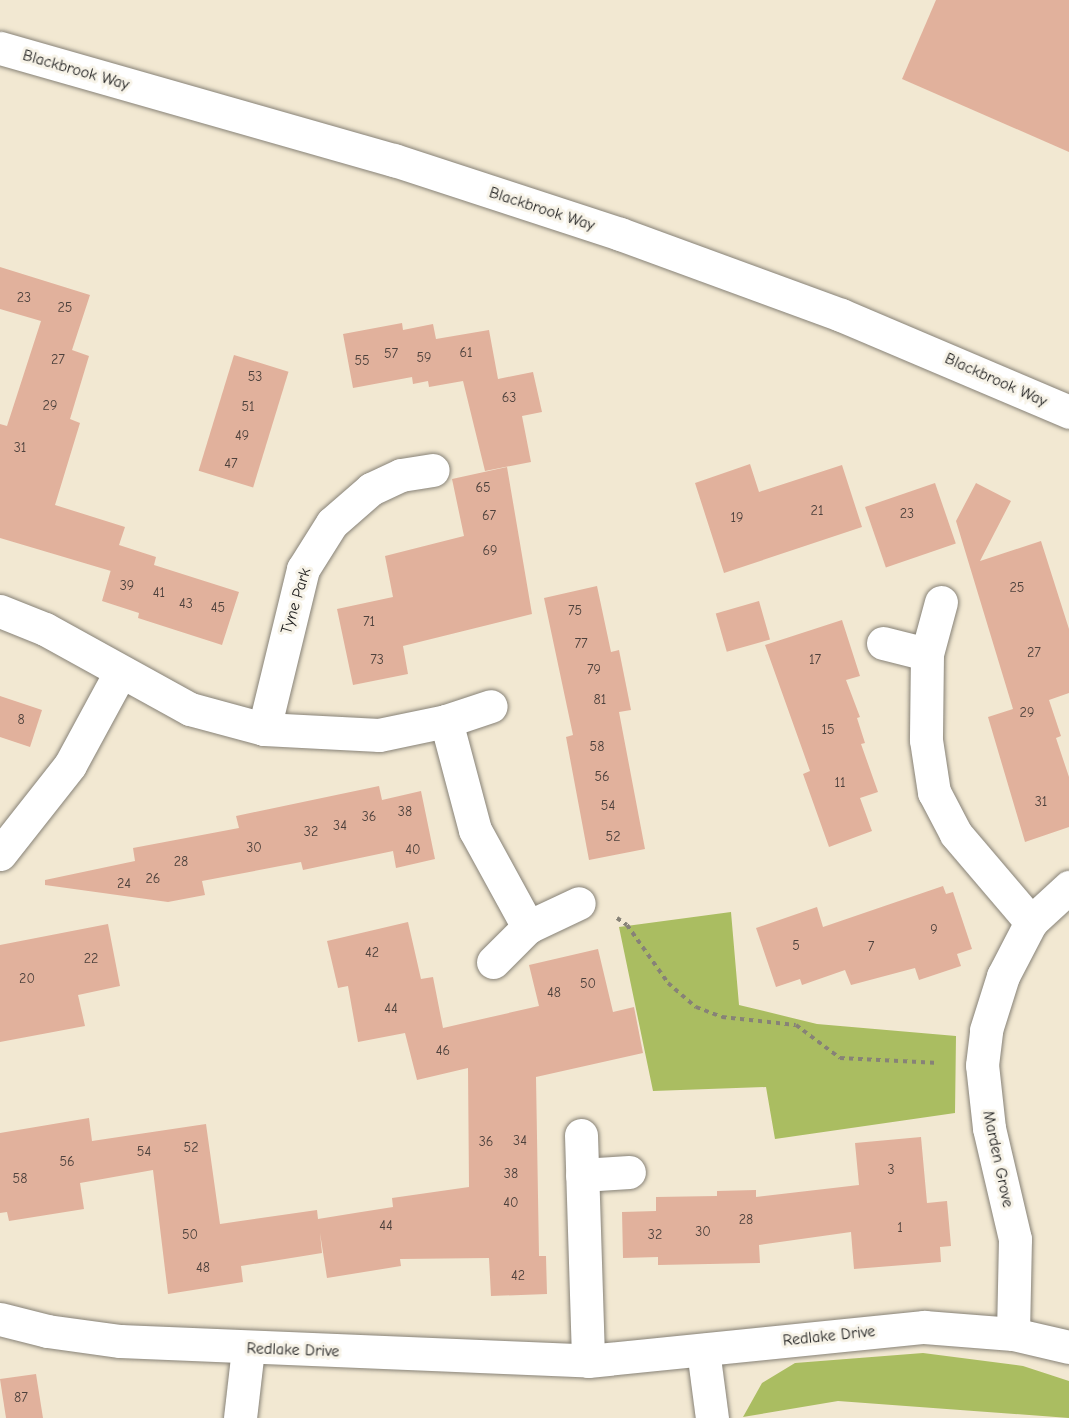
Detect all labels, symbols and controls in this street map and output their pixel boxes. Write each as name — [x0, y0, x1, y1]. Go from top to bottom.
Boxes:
street label: Blackbrook Way — [20, 46, 132, 94]
street label: Blackbrook Way — [487, 183, 597, 235]
house number: 23 — [17, 290, 31, 306]
house number: 25 — [58, 300, 72, 316]
house number: 61 — [459, 345, 473, 361]
house number: 57 — [384, 346, 398, 362]
street label: Blackbrook Way — [942, 349, 1050, 411]
house number: 59 — [416, 350, 432, 366]
house number: 27 — [51, 352, 65, 368]
house number: 55 — [354, 353, 370, 369]
house number: 53 — [248, 369, 262, 385]
house number: 63 — [502, 390, 516, 406]
house number: 29 — [43, 398, 57, 414]
house number: 51 — [241, 399, 255, 415]
house number: 49 — [235, 428, 249, 444]
house number: 31 — [14, 440, 26, 456]
house number: 47 — [224, 456, 238, 472]
house number: 65 — [475, 480, 491, 496]
house number: 21 — [811, 503, 823, 519]
house number: 23 — [900, 506, 914, 522]
house number: 67 — [482, 508, 496, 524]
house number: 19 — [731, 510, 743, 526]
house number: 69 — [482, 543, 498, 559]
street label: Tyne Park — [277, 566, 315, 636]
house number: 39 — [120, 578, 134, 594]
house number: 25 — [1010, 580, 1024, 596]
house number: 41 — [153, 585, 165, 601]
house number: 43 — [179, 596, 193, 612]
house number: 45 — [211, 600, 225, 616]
house number: 75 — [568, 603, 582, 619]
house number: 71 — [363, 614, 375, 630]
house number: 77 — [574, 636, 588, 652]
house number: 27 — [1027, 645, 1041, 661]
house number: 73 — [370, 652, 384, 668]
house number: 17 — [809, 652, 821, 668]
house number: 79 — [587, 662, 601, 678]
house number: 81 — [594, 692, 606, 708]
house number: 29 — [1020, 705, 1034, 721]
house number: 8 — [17, 712, 25, 728]
house number: 15 — [821, 722, 835, 738]
house number: 58 — [590, 739, 604, 755]
house number: 56 — [594, 769, 610, 785]
house number: 11 — [834, 775, 846, 791]
house number: 31 — [1035, 794, 1047, 810]
house number: 54 — [601, 798, 615, 814]
house number: 38 — [398, 804, 412, 820]
house number: 36 — [362, 809, 376, 825]
house number: 34 — [333, 818, 347, 834]
house number: 32 — [304, 824, 318, 840]
house number: 52 — [606, 829, 620, 845]
house number: 30 — [246, 840, 262, 856]
house number: 40 — [405, 842, 421, 858]
house number: 28 — [174, 854, 188, 870]
house number: 26 — [146, 871, 160, 887]
house number: 24 — [117, 876, 131, 892]
house number: 9 — [930, 922, 938, 938]
house number: 5 — [792, 938, 800, 954]
house number: 7 — [868, 939, 874, 955]
house number: 42 — [365, 945, 379, 961]
house number: 22 — [84, 951, 98, 967]
house number: 20 — [19, 971, 35, 987]
house number: 50 — [580, 976, 596, 992]
house number: 48 — [547, 985, 561, 1001]
house number: 44 — [384, 1001, 398, 1017]
house number: 46 — [436, 1043, 450, 1059]
street label: Marden Grove — [978, 1109, 1018, 1209]
house number: 34 — [513, 1133, 527, 1149]
house number: 36 — [479, 1134, 493, 1150]
house number: 52 — [184, 1140, 198, 1156]
house number: 54 — [137, 1144, 151, 1160]
house number: 56 — [59, 1154, 75, 1170]
house number: 3 — [887, 1162, 895, 1178]
house number: 38 — [504, 1166, 518, 1182]
house number: 58 — [13, 1171, 27, 1187]
house number: 40 — [503, 1195, 519, 1211]
house number: 28 — [739, 1212, 753, 1228]
house number: 44 — [379, 1218, 393, 1234]
house number: 1 — [897, 1220, 903, 1236]
house number: 30 — [695, 1224, 711, 1240]
house number: 50 — [182, 1227, 198, 1243]
house number: 32 — [648, 1227, 662, 1243]
house number: 48 — [196, 1260, 210, 1276]
house number: 42 — [511, 1268, 525, 1284]
street label: Redlake Drive — [782, 1322, 876, 1350]
street label: Redlake Drive — [246, 1339, 340, 1361]
house number: 87 — [14, 1390, 28, 1406]

